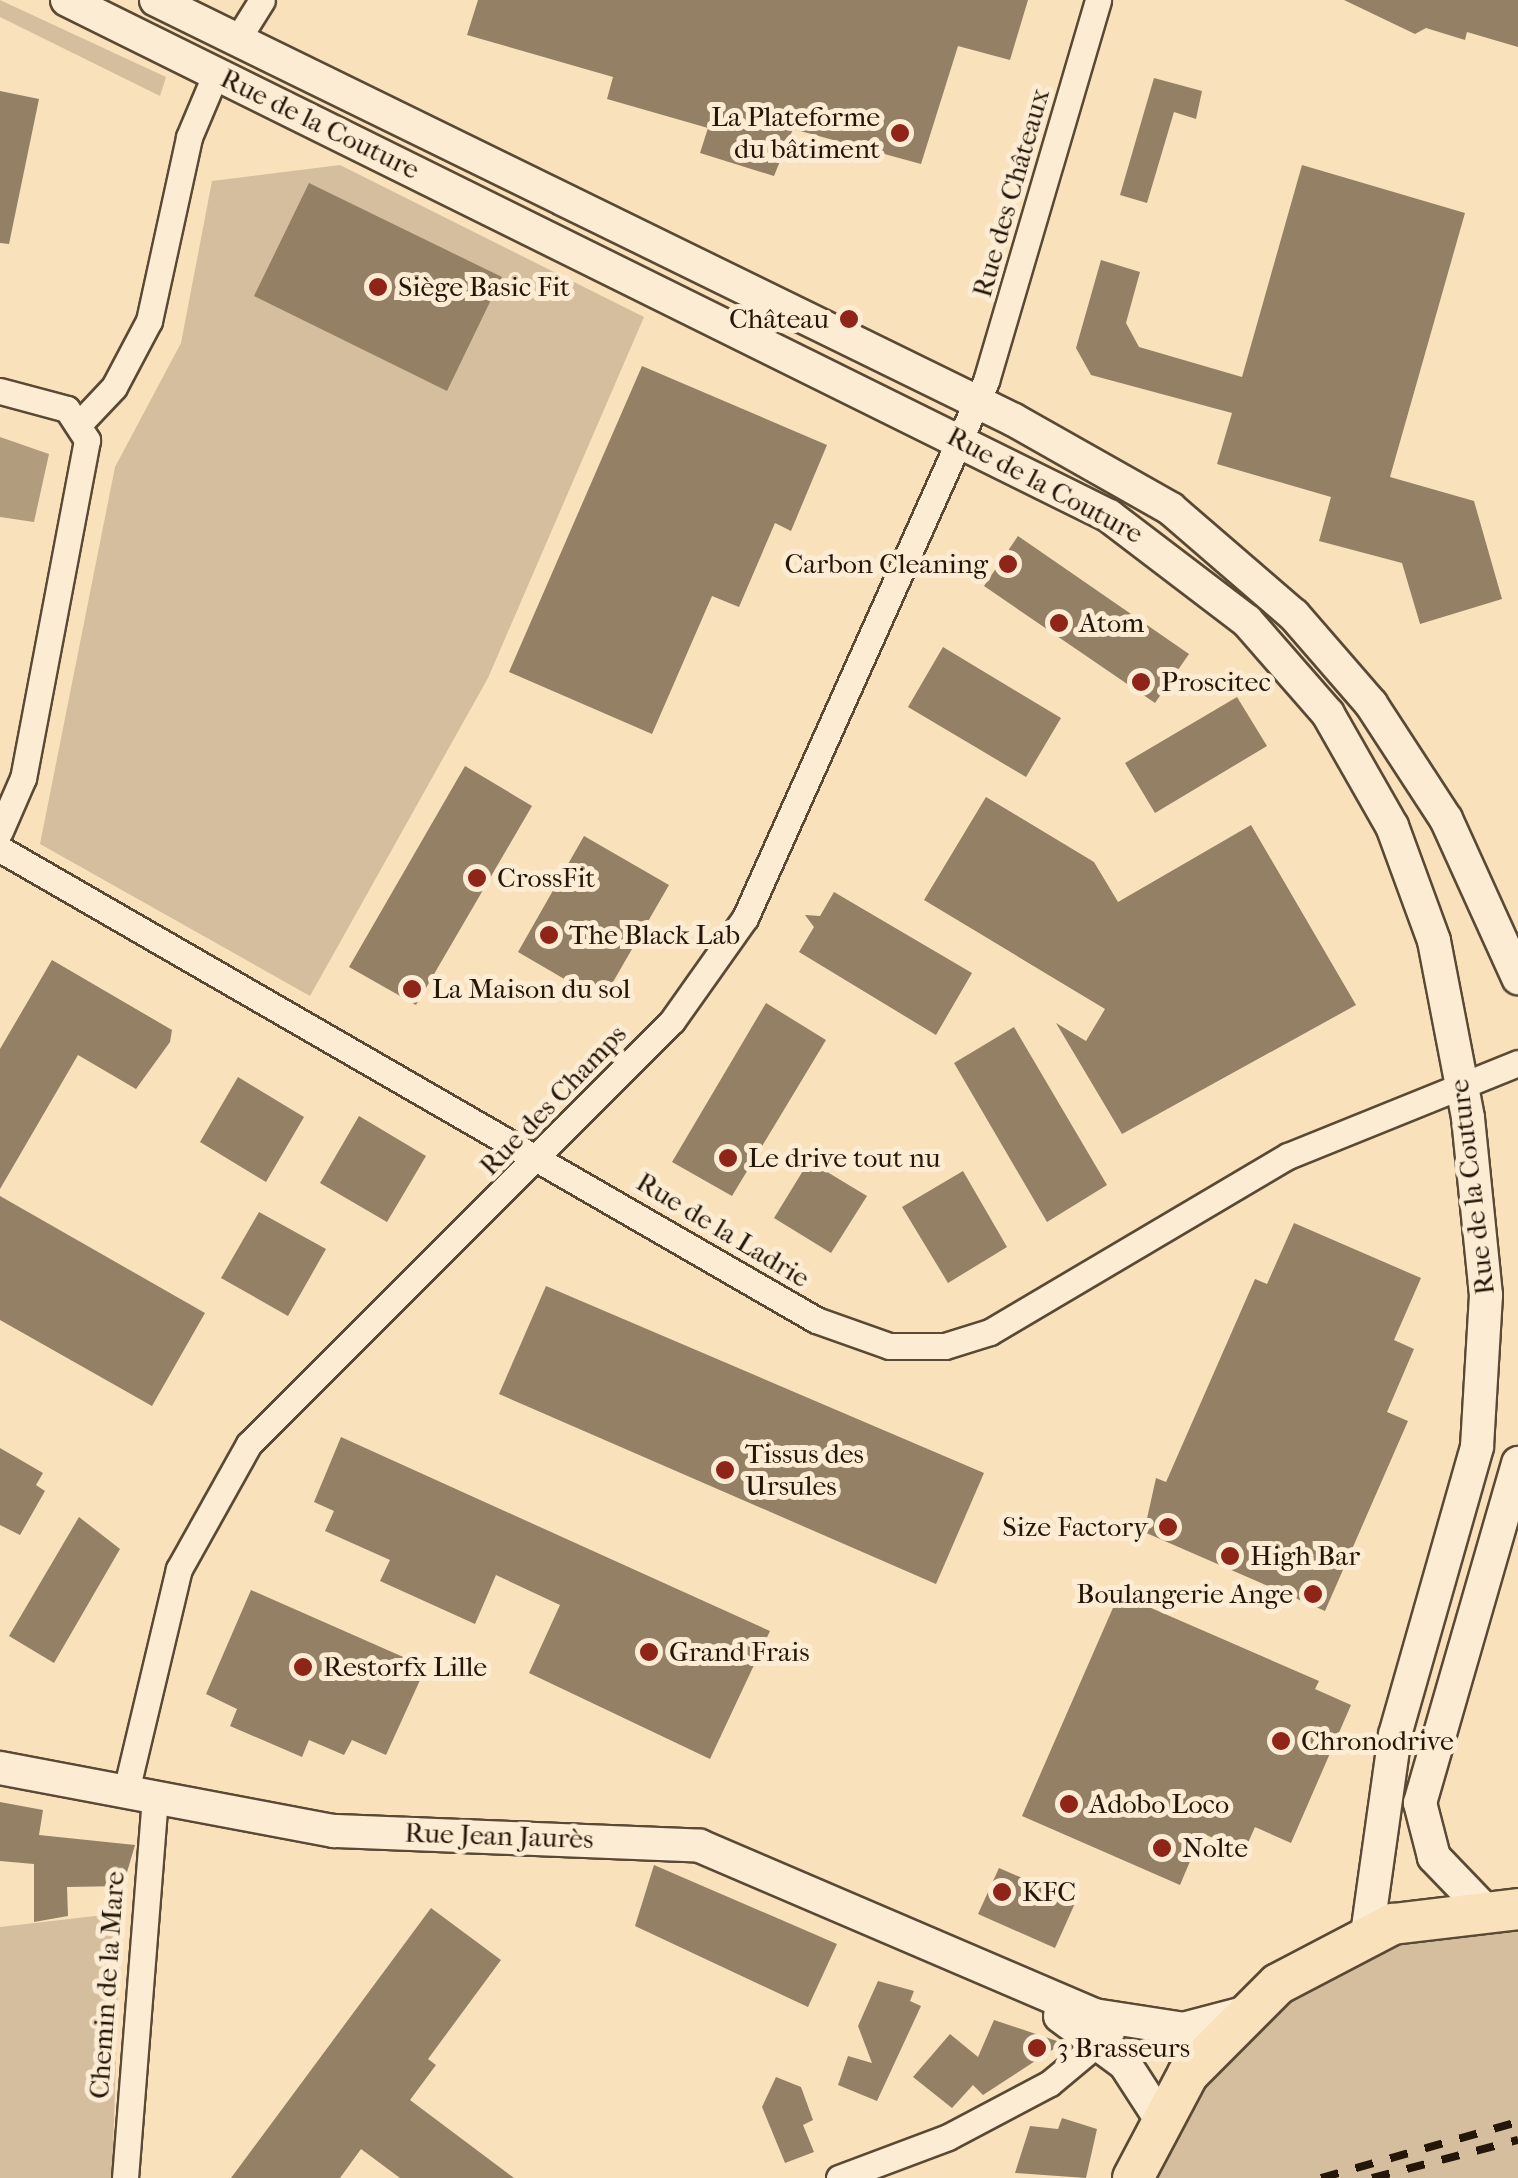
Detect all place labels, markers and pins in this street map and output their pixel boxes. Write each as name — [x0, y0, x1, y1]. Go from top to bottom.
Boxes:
place label: La Plateforme du bâtiment — [711, 100, 880, 166]
marker: La Plateforme du bâtiment — [889, 122, 911, 144]
place label: Siège Basic Fit — [398, 270, 570, 304]
marker: Siège Basic Fit — [367, 276, 389, 298]
place label: Château — [729, 302, 829, 336]
marker: Château — [838, 308, 860, 330]
place label: Carbon Cleaning — [784, 547, 988, 581]
marker: Carbon Cleaning — [997, 553, 1019, 575]
place label: Atom — [1079, 606, 1144, 640]
marker: Atom — [1048, 612, 1070, 634]
place label: Proscitec — [1161, 665, 1271, 699]
marker: Proscitec — [1130, 671, 1152, 693]
place label: CrossFit — [497, 861, 595, 895]
marker: CrossFit — [466, 867, 488, 889]
place label: The Black Lab — [569, 918, 740, 952]
marker: The Black Lab — [538, 924, 560, 946]
place label: La Maison du sol — [432, 972, 630, 1006]
marker: La Maison du sol — [401, 978, 423, 1000]
place label: Le drive tout nu — [748, 1141, 941, 1175]
marker: Le drive tout nu — [717, 1147, 739, 1169]
place label: Tissus des Ursules — [745, 1437, 864, 1503]
marker: Tissus des Ursules — [714, 1459, 736, 1481]
place label: Size Factory — [1002, 1510, 1148, 1544]
marker: Size Factory — [1157, 1516, 1179, 1538]
place label: High Bar — [1250, 1539, 1360, 1573]
marker: High Bar — [1219, 1545, 1241, 1567]
place label: Boulangerie Ange — [1076, 1577, 1293, 1611]
marker: Boulangerie Ange — [1302, 1583, 1324, 1605]
place label: Grand Frais — [669, 1635, 810, 1669]
marker: Grand Frais — [638, 1641, 660, 1663]
place label: Restorfx Lille — [323, 1650, 487, 1684]
marker: Restorfx Lille — [292, 1656, 314, 1678]
place label: Chronodrive — [1301, 1724, 1454, 1758]
marker: Chronodrive — [1270, 1730, 1292, 1752]
place label: Adobo Loco — [1089, 1787, 1229, 1821]
marker: Adobo Loco — [1058, 1793, 1080, 1815]
place label: Nolte — [1182, 1831, 1248, 1865]
marker: Nolte — [1151, 1837, 1173, 1859]
place label: KFC — [1022, 1875, 1076, 1909]
marker: KFC — [991, 1881, 1013, 1903]
place label: 3 Brasseurs — [1057, 2031, 1190, 2065]
marker: 3 Brasseurs — [1026, 2037, 1048, 2059]

